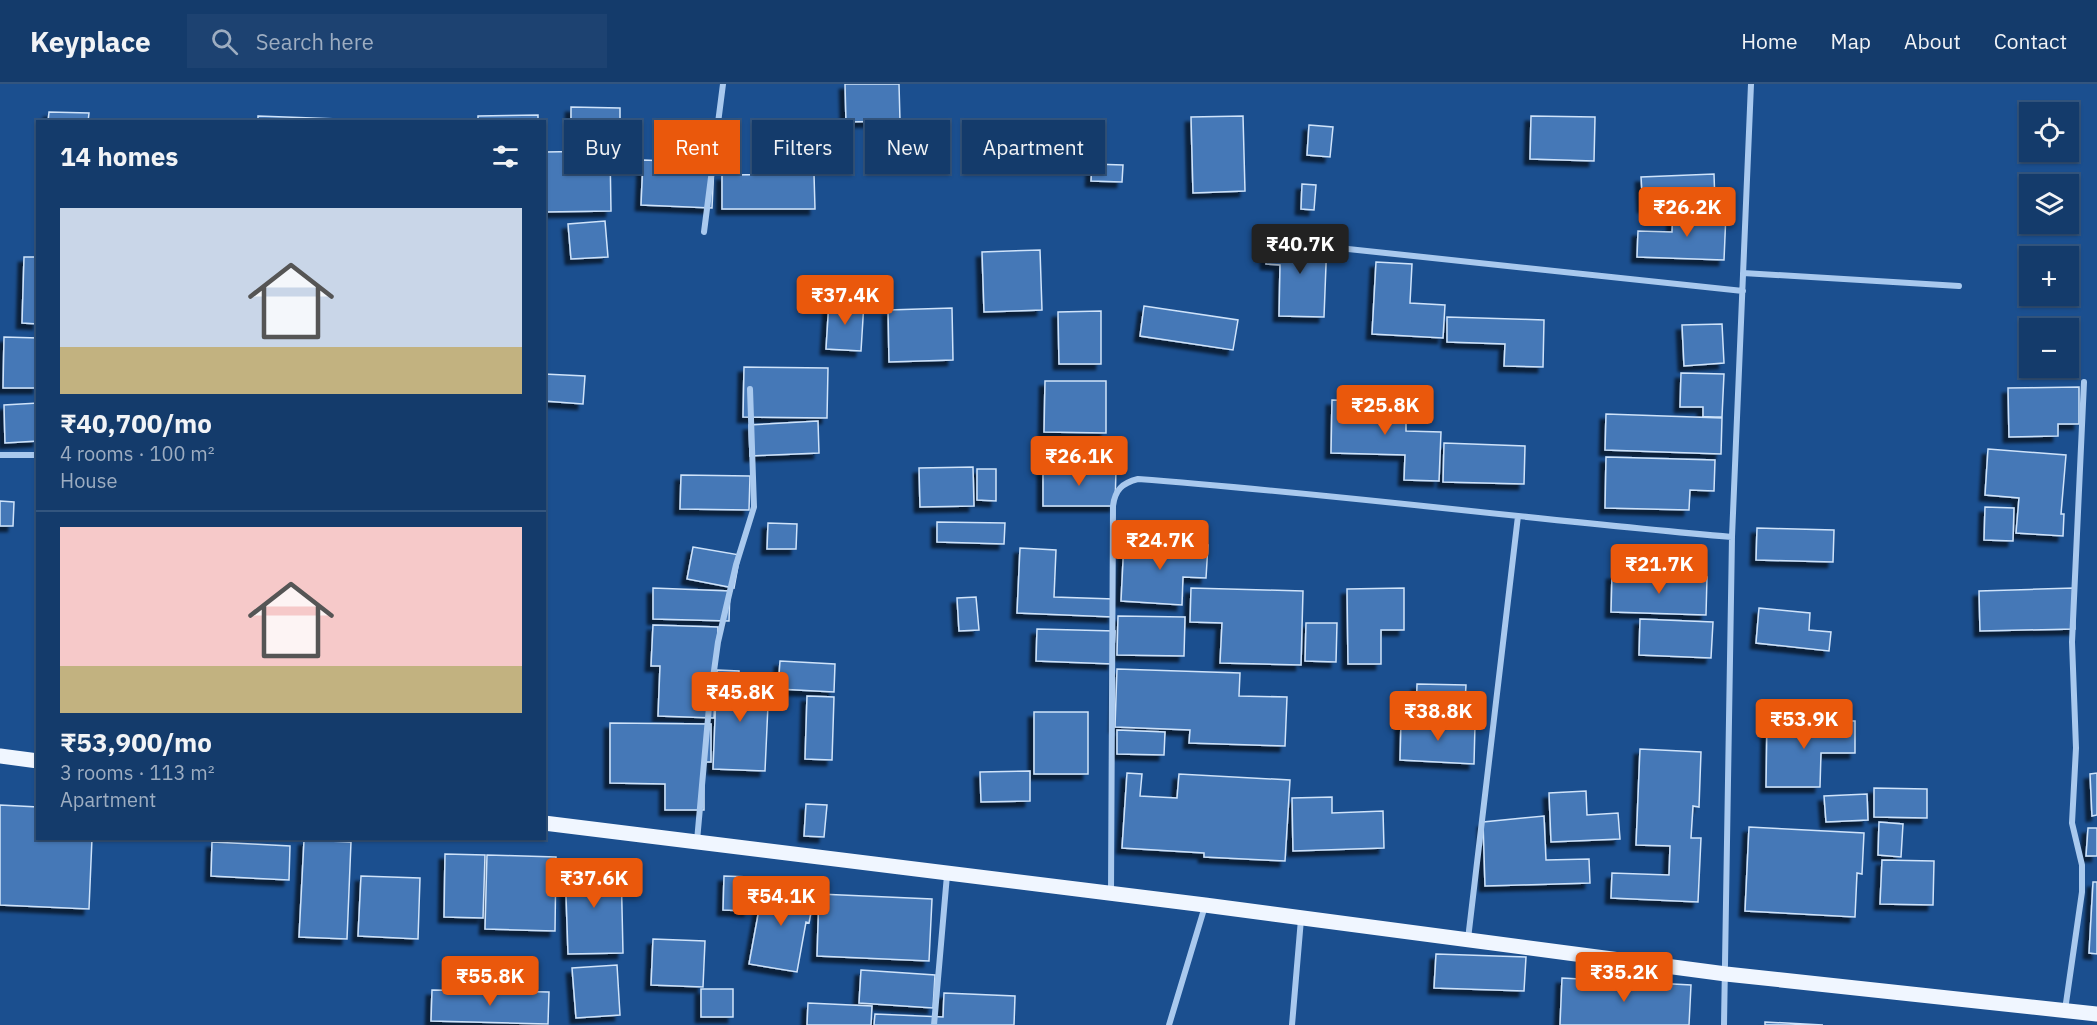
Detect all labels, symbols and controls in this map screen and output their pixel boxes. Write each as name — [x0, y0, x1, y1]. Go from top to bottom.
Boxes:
search box — [187, 14, 607, 68]
text: Keyplace — [30, 23, 151, 60]
icon: search — [208, 25, 241, 58]
text: Search here — [256, 27, 374, 56]
text: Home — [1741, 27, 1798, 55]
text: Map — [1831, 27, 1871, 55]
text: About — [1904, 27, 1961, 55]
text: Contact — [1994, 27, 2067, 55]
map controls — [2019, 102, 2079, 378]
button: locate — [2019, 102, 2079, 162]
chip: Buy — [564, 120, 642, 174]
chip: Rent — [654, 120, 740, 174]
chip: Filters — [752, 120, 853, 174]
chip: New — [865, 120, 950, 174]
chip: Apartment — [962, 120, 1105, 174]
text: 14 homes — [60, 139, 178, 173]
icon: filters — [489, 140, 522, 173]
button: layers — [2019, 174, 2079, 234]
pin: ₹26.2K — [1638, 187, 1736, 238]
text: ₹26.2K — [1653, 193, 1721, 220]
pin: ₹40.7K — [1251, 224, 1349, 275]
text: ₹40.7K — [1266, 230, 1334, 257]
button: + — [2019, 246, 2079, 306]
icon: home — [237, 247, 345, 355]
pin: ₹37.4K — [796, 275, 894, 326]
text: ₹37.4K — [811, 281, 879, 308]
button: − — [2019, 318, 2079, 378]
pin: ₹25.8K — [1336, 385, 1434, 436]
text: ₹25.8K — [1351, 391, 1419, 418]
text: ₹40,700/mo — [60, 406, 212, 440]
pin: ₹26.1K — [1030, 436, 1128, 487]
text: 4 rooms · 100 m² — [60, 440, 215, 467]
text: ₹26.1K — [1045, 442, 1113, 469]
text: House — [60, 467, 117, 494]
pin: ₹24.7K — [1111, 520, 1209, 571]
text: ₹24.7K — [1126, 526, 1194, 553]
pin: ₹21.7K — [1610, 544, 1708, 595]
text: ₹21.7K — [1625, 550, 1693, 577]
icon: home — [237, 566, 345, 674]
pin: ₹45.8K — [691, 672, 789, 723]
text: ₹45.8K — [706, 678, 774, 705]
pin: ₹38.8K — [1389, 691, 1487, 742]
text: ₹38.8K — [1404, 697, 1472, 724]
pin: ₹53.9K — [1755, 699, 1853, 750]
text: ₹53.9K — [1770, 705, 1838, 732]
text: ₹53,900/mo — [60, 725, 212, 759]
text: 3 rooms · 113 m² — [60, 759, 215, 786]
text: Apartment — [60, 786, 156, 813]
pin: ₹37.6K — [545, 858, 643, 909]
text: ₹37.6K — [560, 864, 628, 891]
pin: ₹54.1K — [732, 876, 830, 927]
text: ₹54.1K — [747, 882, 815, 909]
pin: ₹35.2K — [1575, 952, 1673, 1003]
pin: ₹55.8K — [441, 956, 539, 1007]
text: ₹35.2K — [1590, 958, 1658, 985]
text: ₹55.8K — [456, 962, 524, 989]

